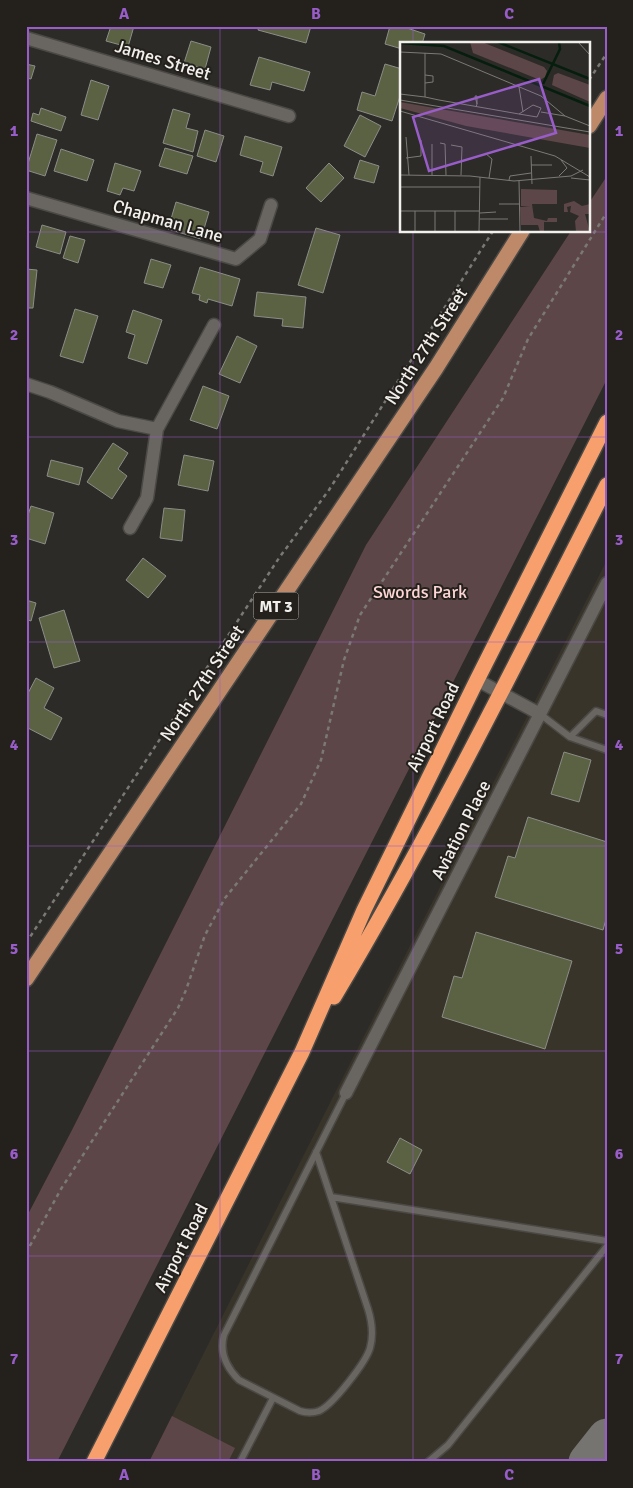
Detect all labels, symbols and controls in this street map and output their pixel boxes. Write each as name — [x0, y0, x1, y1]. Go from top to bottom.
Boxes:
text: A — [119, 4, 130, 24]
text: B — [311, 4, 321, 24]
text: C — [504, 4, 514, 24]
street label: James Street — [113, 35, 213, 85]
inset map — [400, 42, 590, 232]
text: 1 — [10, 121, 19, 141]
text: 1 — [615, 121, 624, 141]
street label: Chapman Lane — [110, 195, 226, 247]
street label: North 27th Street — [380, 283, 472, 409]
text: 2 — [10, 325, 18, 345]
text: 2 — [615, 325, 623, 345]
text: 3 — [10, 530, 18, 550]
text: 3 — [615, 530, 623, 550]
park label: Swords Park — [373, 581, 467, 603]
road number: MT 3 — [254, 592, 298, 620]
street label: North 27th Street — [155, 621, 249, 745]
street label: Airport Road — [402, 678, 464, 776]
text: 4 — [10, 735, 19, 755]
text: 4 — [615, 735, 624, 755]
street label: Aviation Place — [426, 776, 496, 884]
text: 5 — [10, 939, 18, 959]
text: 5 — [615, 939, 623, 959]
text: 6 — [10, 1144, 19, 1164]
text: 6 — [615, 1144, 624, 1164]
street label: Airport Road — [149, 1200, 213, 1296]
text: 7 — [10, 1349, 19, 1369]
text: 7 — [615, 1349, 624, 1369]
text: A — [119, 1465, 130, 1485]
text: B — [311, 1465, 321, 1485]
text: C — [504, 1465, 514, 1485]

